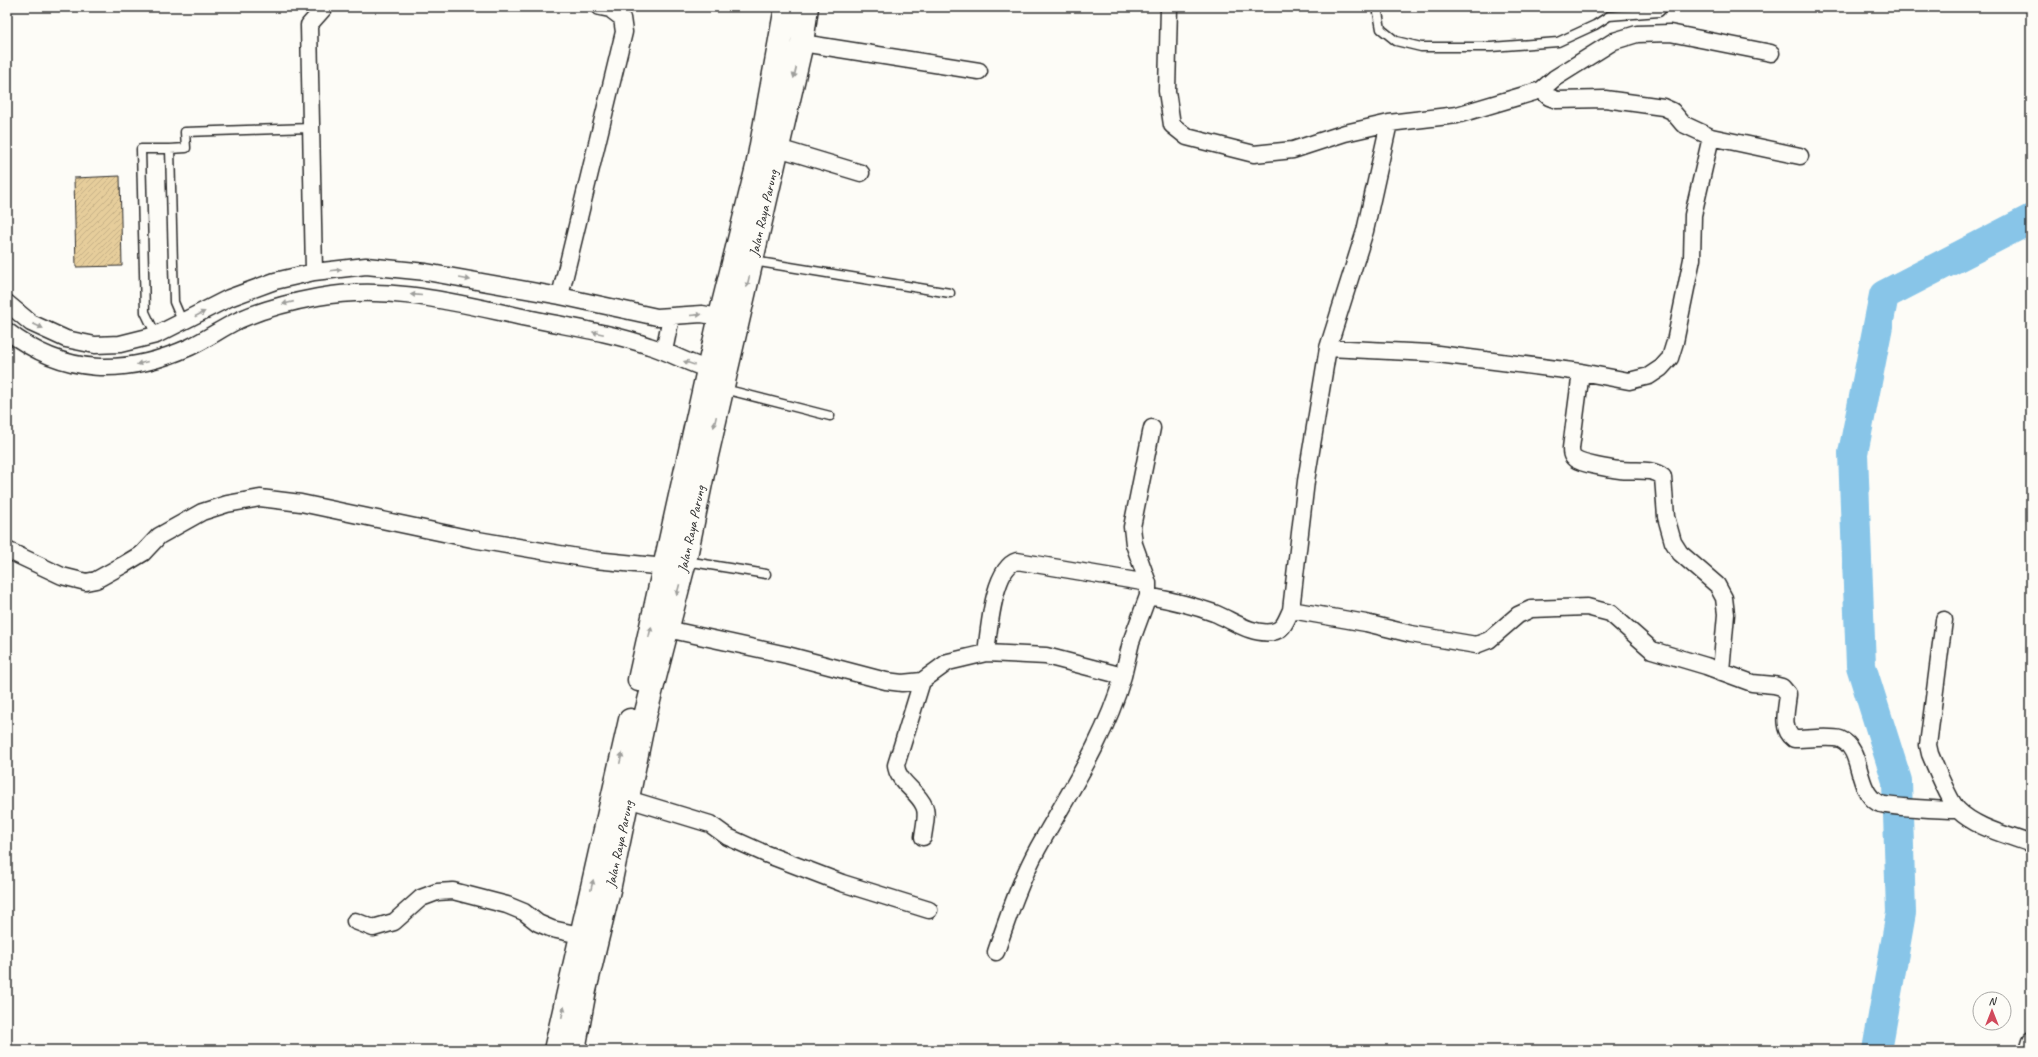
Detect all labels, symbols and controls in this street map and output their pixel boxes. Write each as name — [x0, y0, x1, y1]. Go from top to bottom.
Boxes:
one-way arrow — [791, 67, 797, 79]
street label: Jalan Raya Parung — [745, 167, 782, 259]
one-way arrow — [330, 267, 342, 273]
one-way arrow — [744, 275, 750, 288]
one-way arrow — [459, 276, 471, 282]
one-way arrow — [410, 292, 423, 298]
one-way arrow — [281, 301, 294, 307]
one-way arrow — [194, 310, 206, 317]
one-way arrow — [690, 312, 702, 318]
one-way arrow — [32, 323, 44, 329]
one-way arrow — [592, 330, 605, 336]
one-way arrow — [136, 360, 148, 366]
one-way arrow — [682, 360, 694, 366]
one-way arrow — [712, 416, 718, 428]
street label: Jalan Raya Parung — [674, 483, 709, 575]
one-way arrow — [674, 583, 680, 596]
one-way arrow — [648, 625, 654, 638]
one-way arrow — [618, 752, 624, 764]
street label: Jalan Raya Parung — [602, 798, 637, 890]
one-way arrow — [589, 879, 595, 891]
north arrow — [1972, 991, 2012, 1031]
text: N — [1989, 994, 1998, 1008]
one-way arrow — [560, 1006, 566, 1018]

